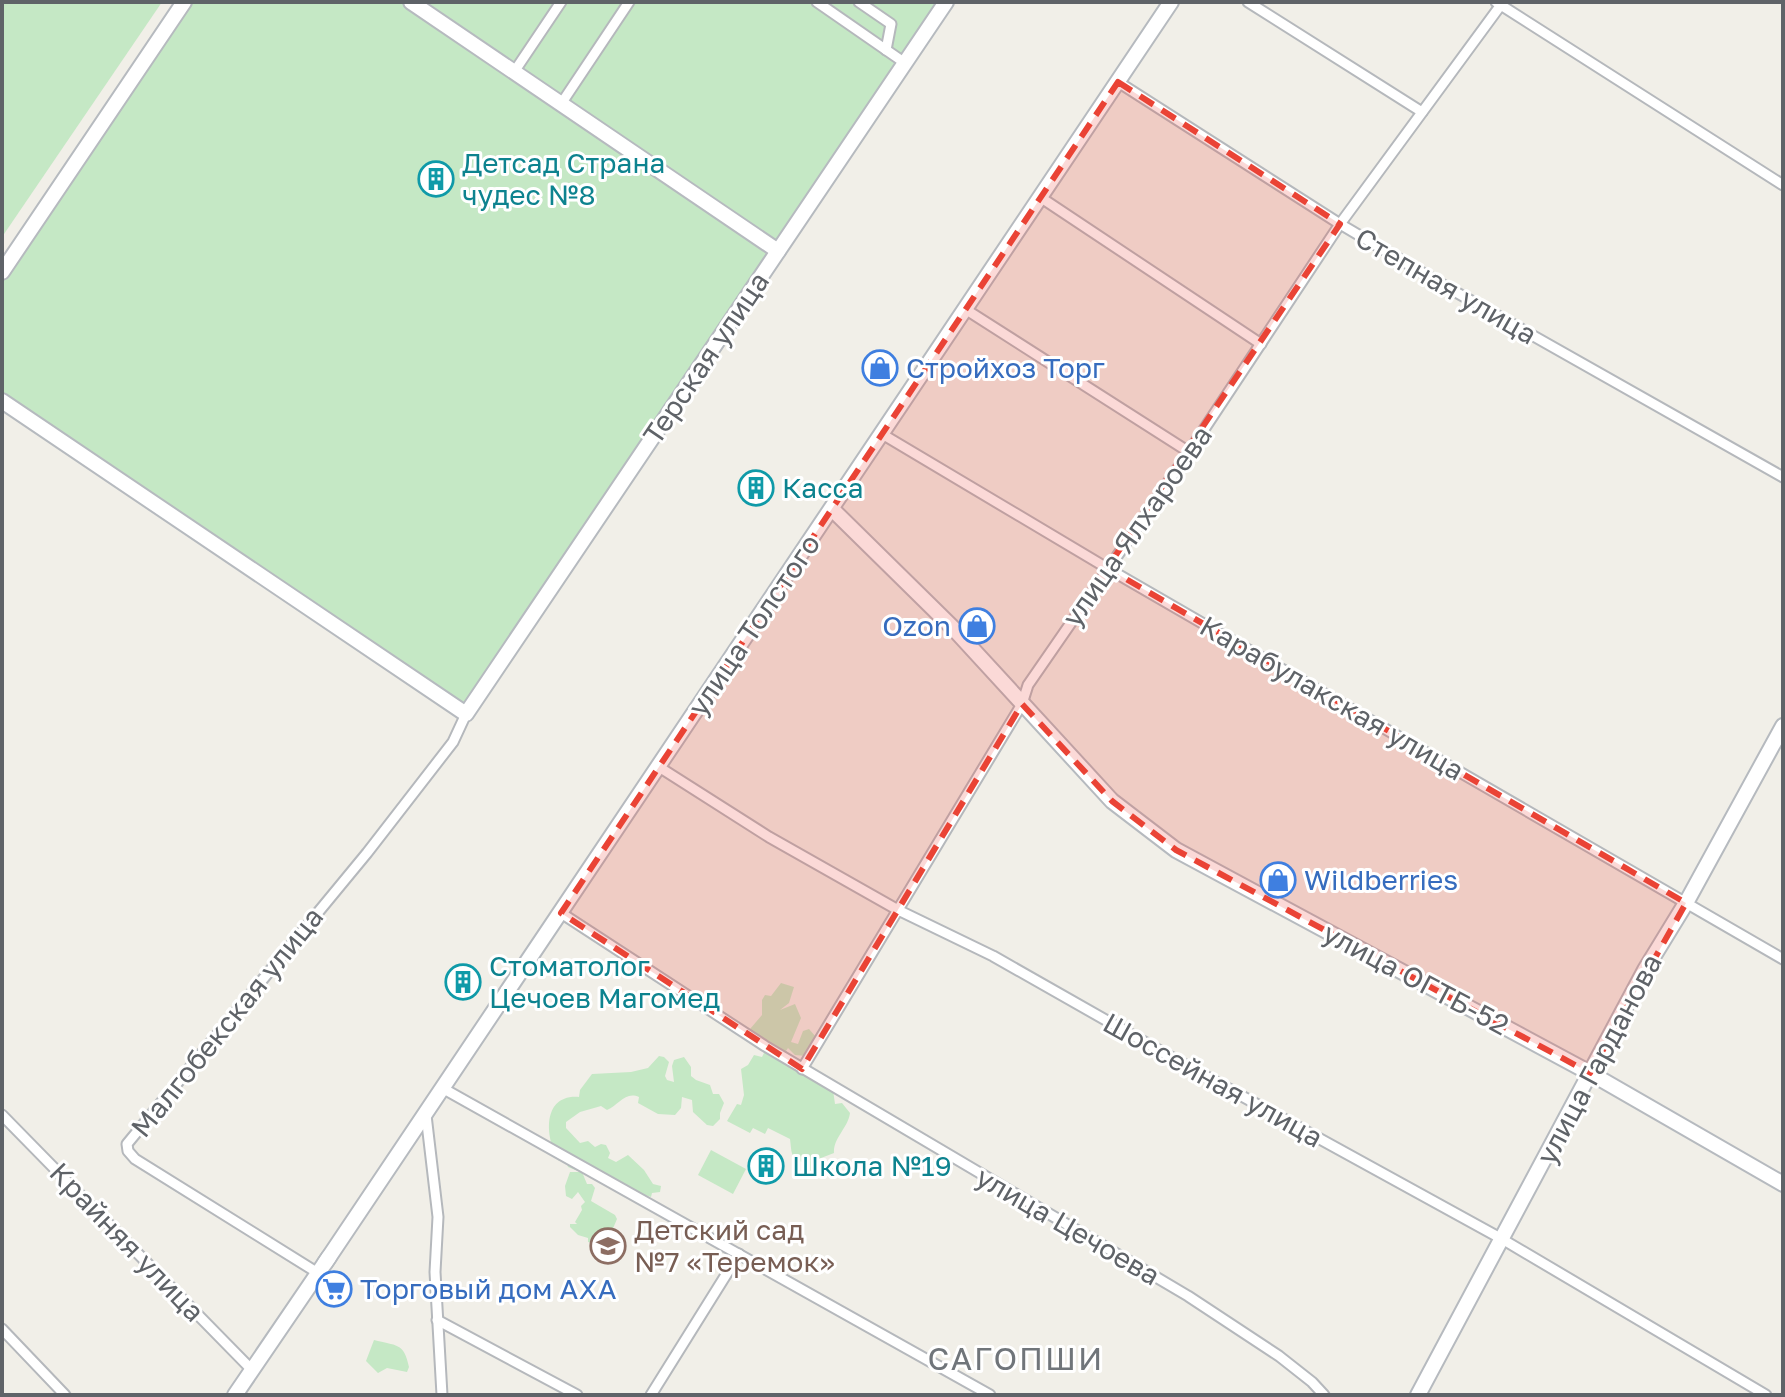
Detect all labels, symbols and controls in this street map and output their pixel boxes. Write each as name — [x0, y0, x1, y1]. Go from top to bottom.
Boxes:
place label: Детсад Страна чудес №8 — [462, 146, 665, 211]
building icon: Детсад Страна чудес №8 — [417, 160, 455, 198]
street label: Степная улица — [1350, 220, 1543, 351]
street label: Терская улица — [636, 266, 775, 450]
shop icon: Стройхоз Торг — [861, 349, 899, 387]
place label: Стройхоз Торг — [906, 351, 1105, 384]
street label: улица Ялхароева — [1055, 419, 1218, 632]
building icon: Касса — [737, 469, 775, 507]
place label: Касса — [782, 471, 863, 504]
street label: улица Толстого — [681, 528, 826, 722]
shop icon: Ozon — [958, 607, 996, 645]
place label: Ozon — [882, 609, 951, 642]
street label: Карабулакская улица — [1195, 609, 1470, 787]
shop icon: Wildberries — [1259, 861, 1297, 899]
place label: Wildberries — [1304, 863, 1458, 896]
street label: Малгобекская улица — [124, 900, 329, 1143]
street label: улица ОГТБ-52 — [1318, 916, 1515, 1041]
street label: улица Гарданова — [1529, 948, 1668, 1169]
place label: Стоматолог Цечоев Магомед — [489, 949, 720, 1014]
building icon: Стоматолог Цечоев Магомед — [444, 963, 482, 1001]
street label: Шоссейная улица — [1098, 1006, 1329, 1154]
building icon: Школа №19 — [747, 1147, 785, 1185]
place label: Школа №19 — [792, 1149, 952, 1182]
street label: Крайняя улица — [43, 1155, 211, 1328]
street label: улица Цечоева — [971, 1160, 1166, 1292]
place label: Детский сад №7 «Теремок» — [634, 1213, 835, 1278]
school or university icon: Детский сад №7 «Теремок» — [589, 1227, 627, 1265]
supermarket icon: Торговый дом АХА — [315, 1270, 353, 1308]
place label: Торговый дом АХА — [360, 1272, 617, 1305]
district label: САГОПШИ — [928, 1339, 1104, 1377]

